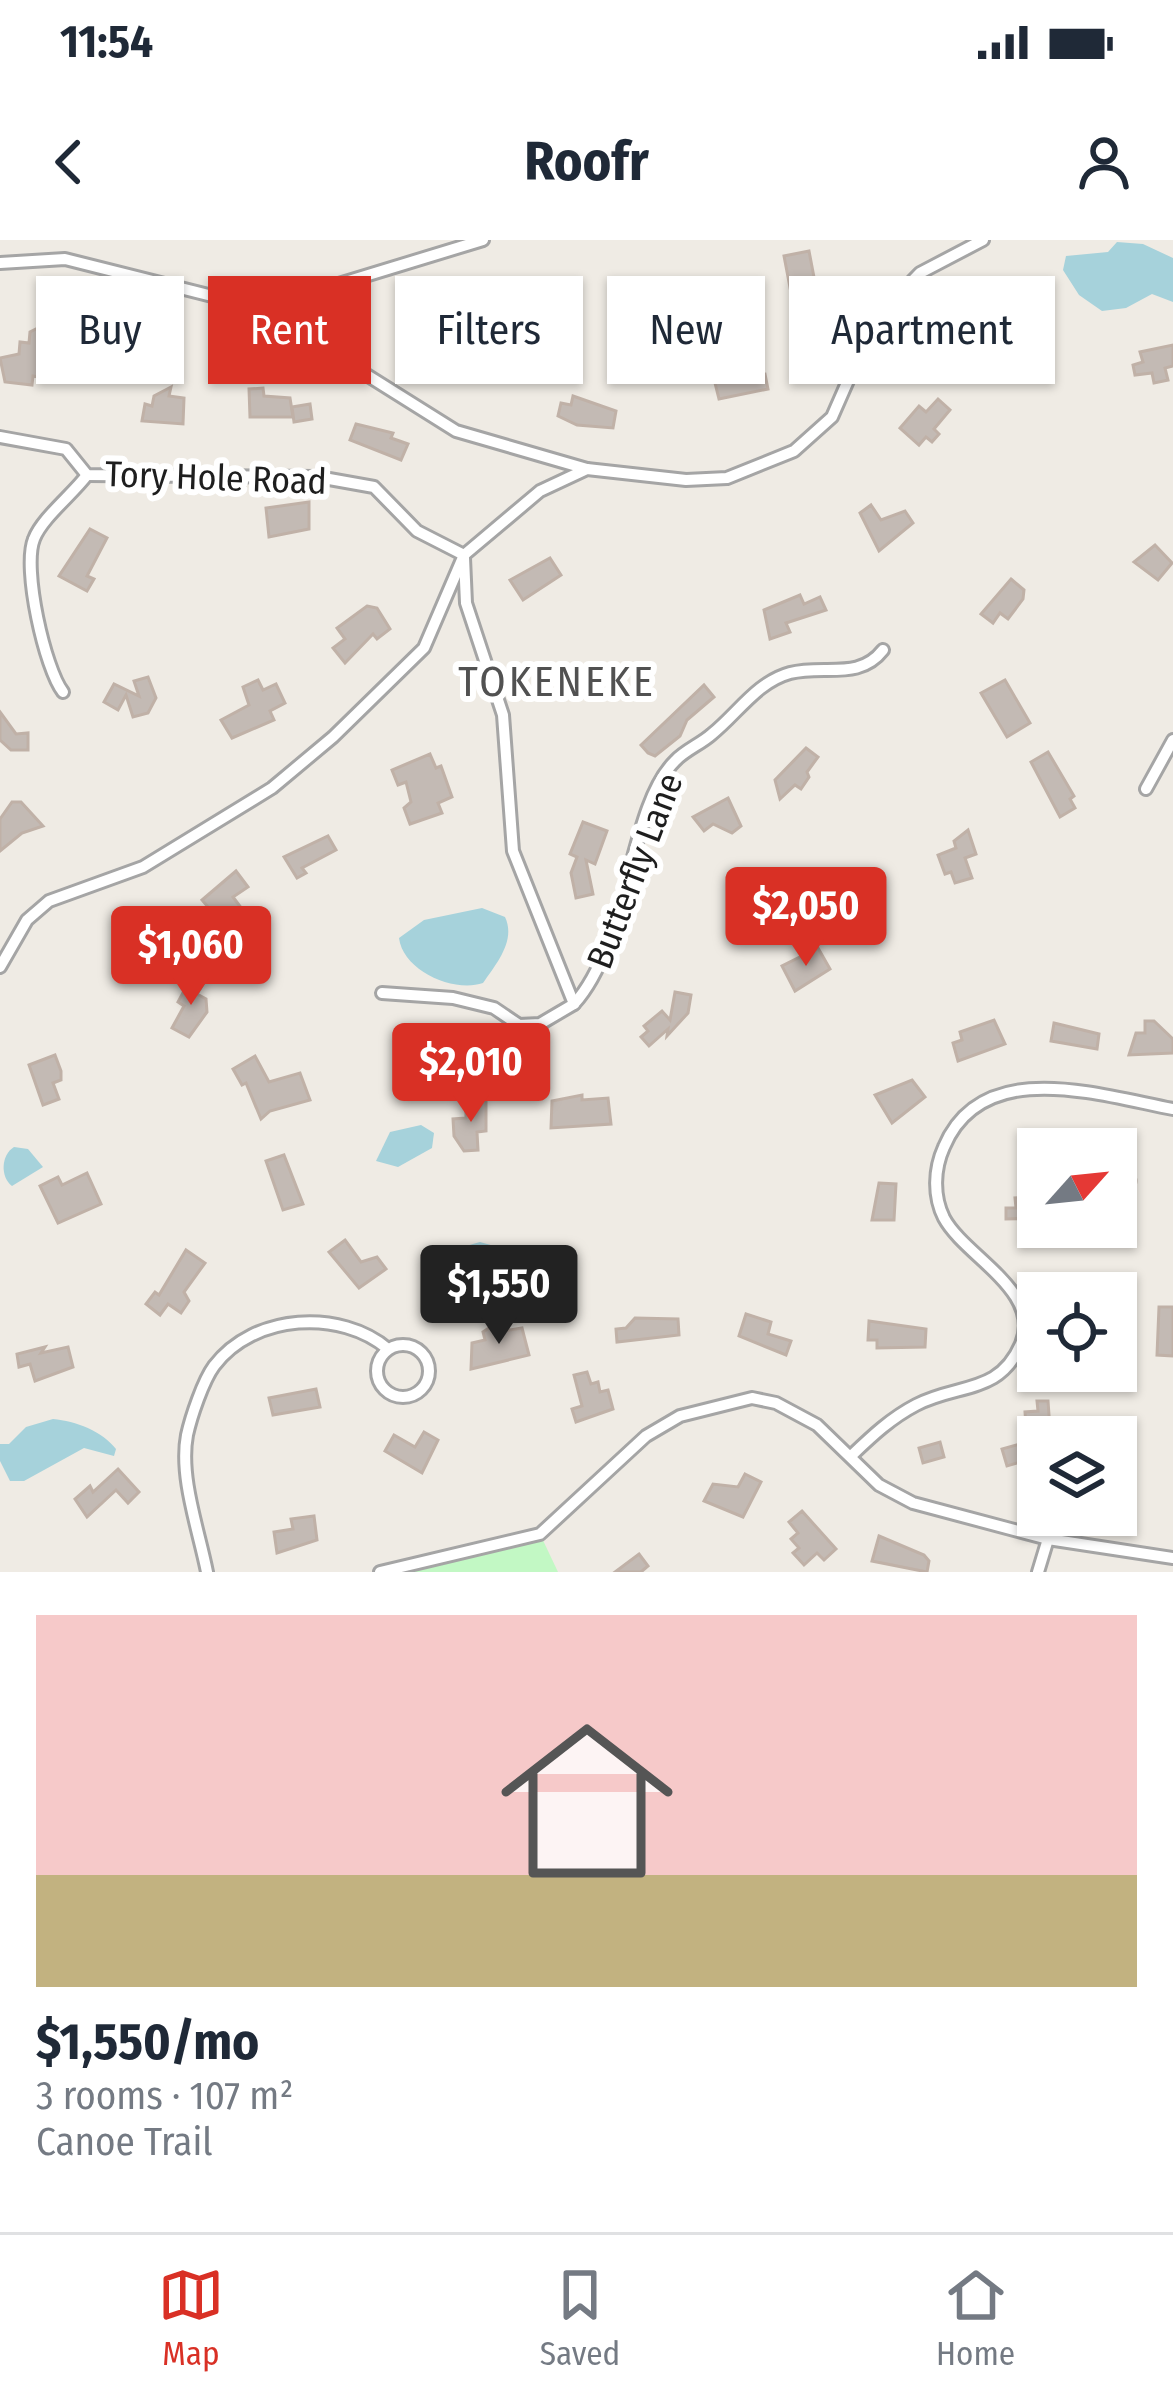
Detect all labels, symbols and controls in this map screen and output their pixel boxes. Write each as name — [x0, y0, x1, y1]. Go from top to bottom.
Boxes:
text: 11:54 — [60, 15, 153, 69]
icon: back — [36, 129, 102, 195]
icon: person — [1071, 129, 1137, 195]
text: Roofr — [524, 130, 649, 194]
chip: Buy — [36, 276, 184, 384]
chip: Rent — [208, 276, 371, 384]
chip: Filters — [395, 276, 583, 384]
chip: New — [607, 276, 765, 384]
chip: Apartment — [789, 276, 1055, 384]
street label: Tory Hole Road — [104, 452, 328, 504]
district label: TOKENEKE — [458, 657, 656, 707]
street label: Butterfly Lane — [578, 767, 692, 975]
pin: $2,050 — [708, 867, 904, 969]
text: $2,050 — [752, 883, 860, 929]
pin: $1,060 — [93, 906, 289, 1008]
text: $1,060 — [138, 922, 244, 968]
pin: $2,010 — [373, 1023, 569, 1125]
text: $2,010 — [419, 1039, 523, 1085]
north arrow — [1017, 1128, 1137, 1248]
map controls — [1017, 1128, 1137, 1536]
pin: $1,550 — [401, 1245, 597, 1347]
text: $1,550 — [447, 1261, 551, 1307]
button: locate — [1017, 1272, 1137, 1392]
button: layers — [1017, 1416, 1137, 1536]
icon: home — [479, 1693, 695, 1909]
text: $1,550/mo — [36, 2011, 259, 2073]
text: 3 rooms · 107 m² — [36, 2073, 293, 2119]
text: Canoe Trail — [36, 2119, 213, 2165]
tab: Map — [158, 2262, 224, 2374]
tab: Saved — [540, 2262, 620, 2374]
tab: Home — [936, 2262, 1015, 2374]

